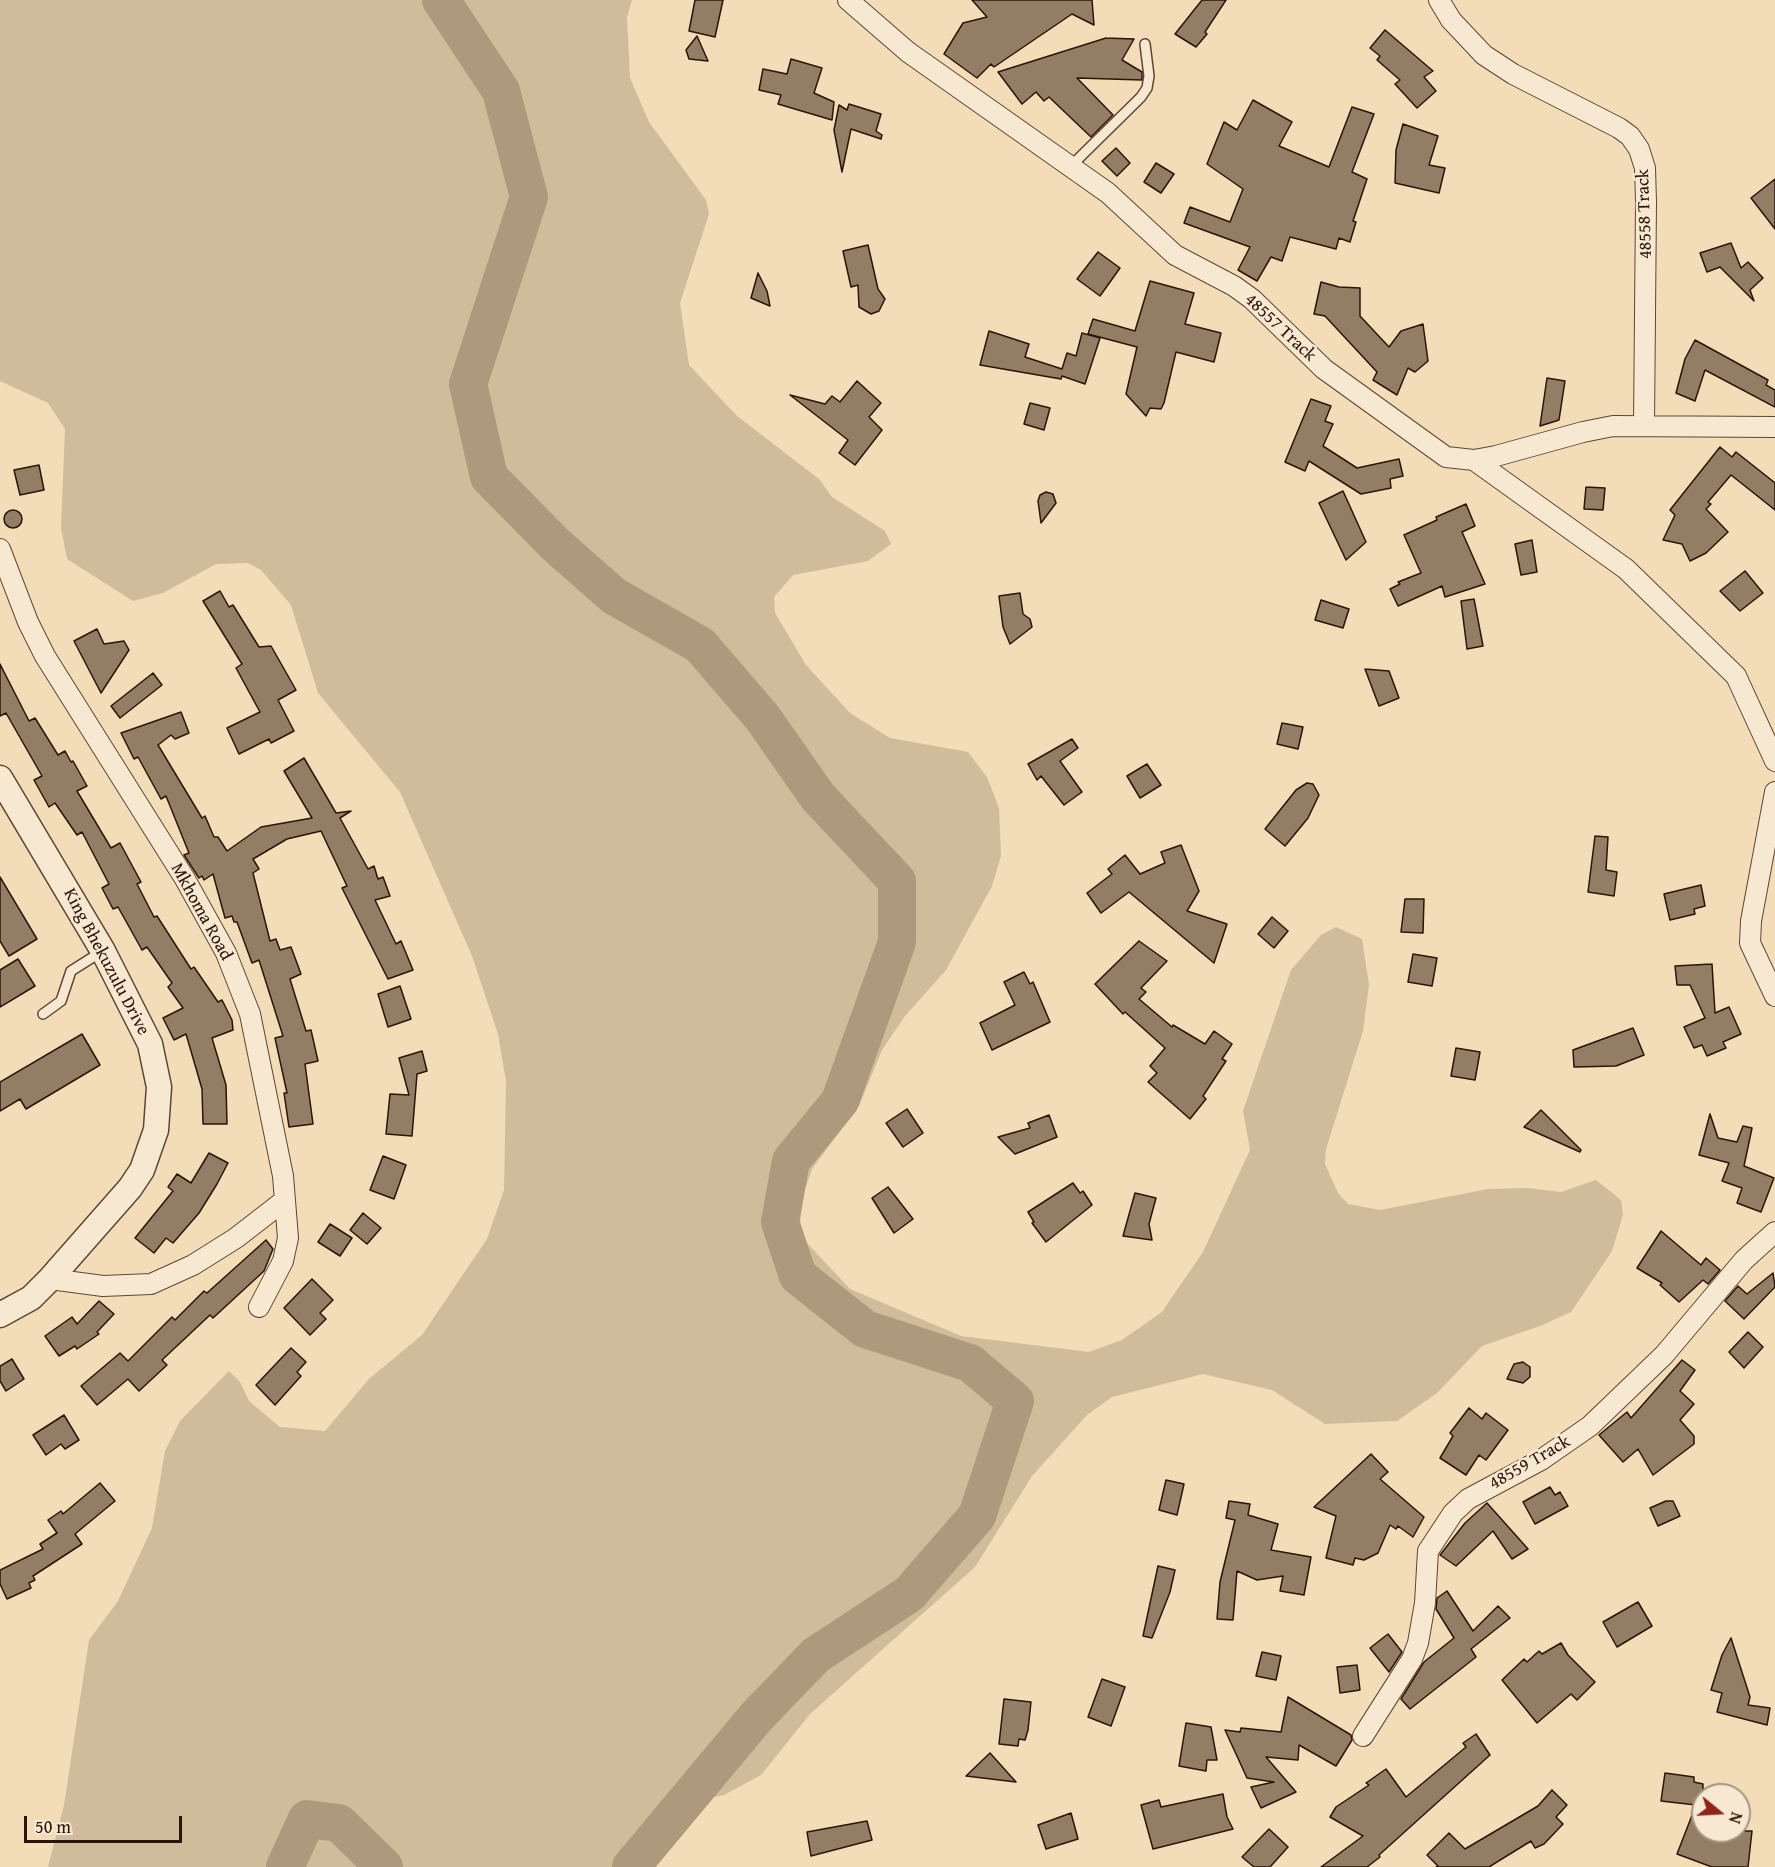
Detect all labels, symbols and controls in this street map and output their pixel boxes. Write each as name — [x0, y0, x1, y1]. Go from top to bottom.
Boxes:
street label: 48558 Track — [1633, 169, 1657, 259]
street label: 48557 Track — [1240, 289, 1320, 367]
street label: Mkhoma Road — [165, 860, 237, 964]
street label: King Bhekuzulu Drive — [58, 885, 154, 1039]
street label: 48559 Track — [1486, 1431, 1574, 1495]
north arrow — [1691, 1783, 1751, 1843]
scale bar — [27, 1804, 184, 1842]
text: N — [1723, 1809, 1749, 1827]
text: 50 m — [35, 1813, 71, 1840]

